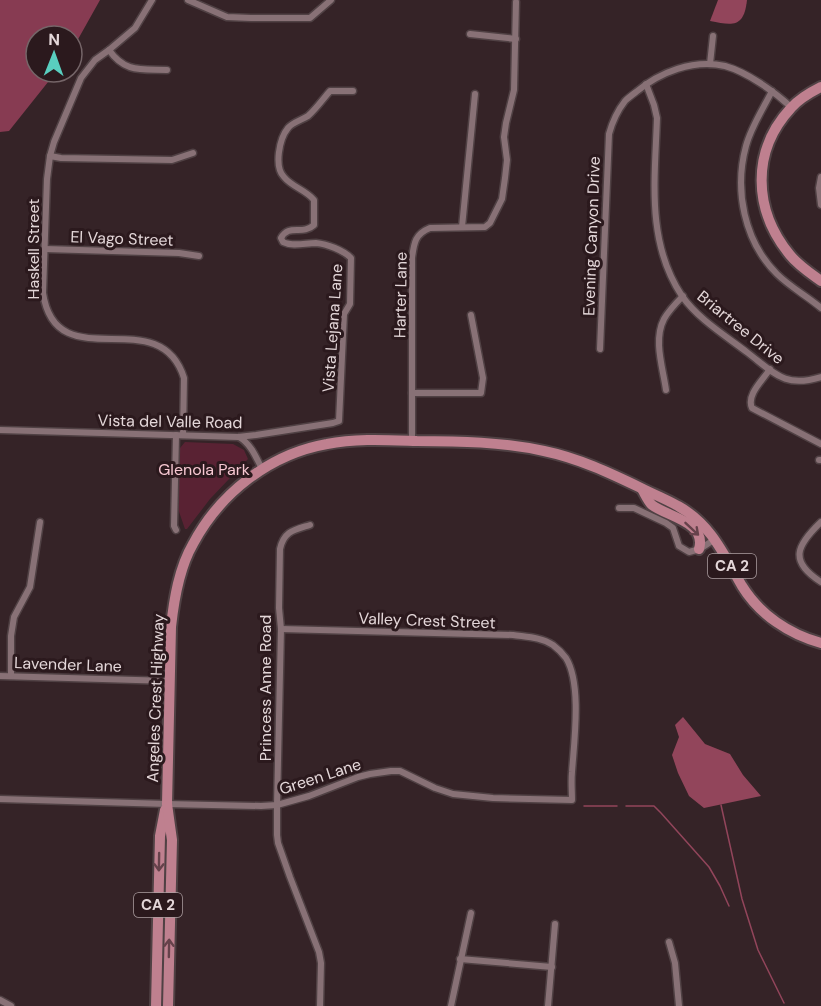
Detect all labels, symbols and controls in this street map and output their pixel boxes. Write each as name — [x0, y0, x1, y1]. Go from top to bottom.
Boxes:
north arrow — [24, 24, 84, 84]
text: N — [48, 29, 60, 50]
street label: Evening Canyon Drive — [578, 156, 605, 316]
street label: Haskell Street — [23, 199, 44, 299]
street label: El Vago Street — [70, 226, 174, 251]
street label: Harter Lane — [389, 252, 412, 338]
street label: Vista Lejana Lane — [318, 263, 347, 393]
street label: Briartree Drive — [693, 286, 789, 369]
street label: Vista del Valle Road — [97, 410, 242, 433]
park label: Glenola Park — [158, 459, 250, 480]
one-way arrow — [685, 522, 700, 536]
road number: CA 2 — [708, 554, 756, 578]
street label: Valley Crest Street — [358, 608, 496, 633]
street label: Angeles Crest Highway — [142, 613, 169, 783]
street label: Princess Anne Road — [255, 615, 276, 761]
street label: Lavender Lane — [14, 652, 122, 677]
street label: Green Lane — [277, 753, 364, 800]
one-way arrow — [153, 852, 165, 872]
road number: CA 2 — [134, 893, 182, 917]
one-way arrow — [164, 938, 175, 958]

